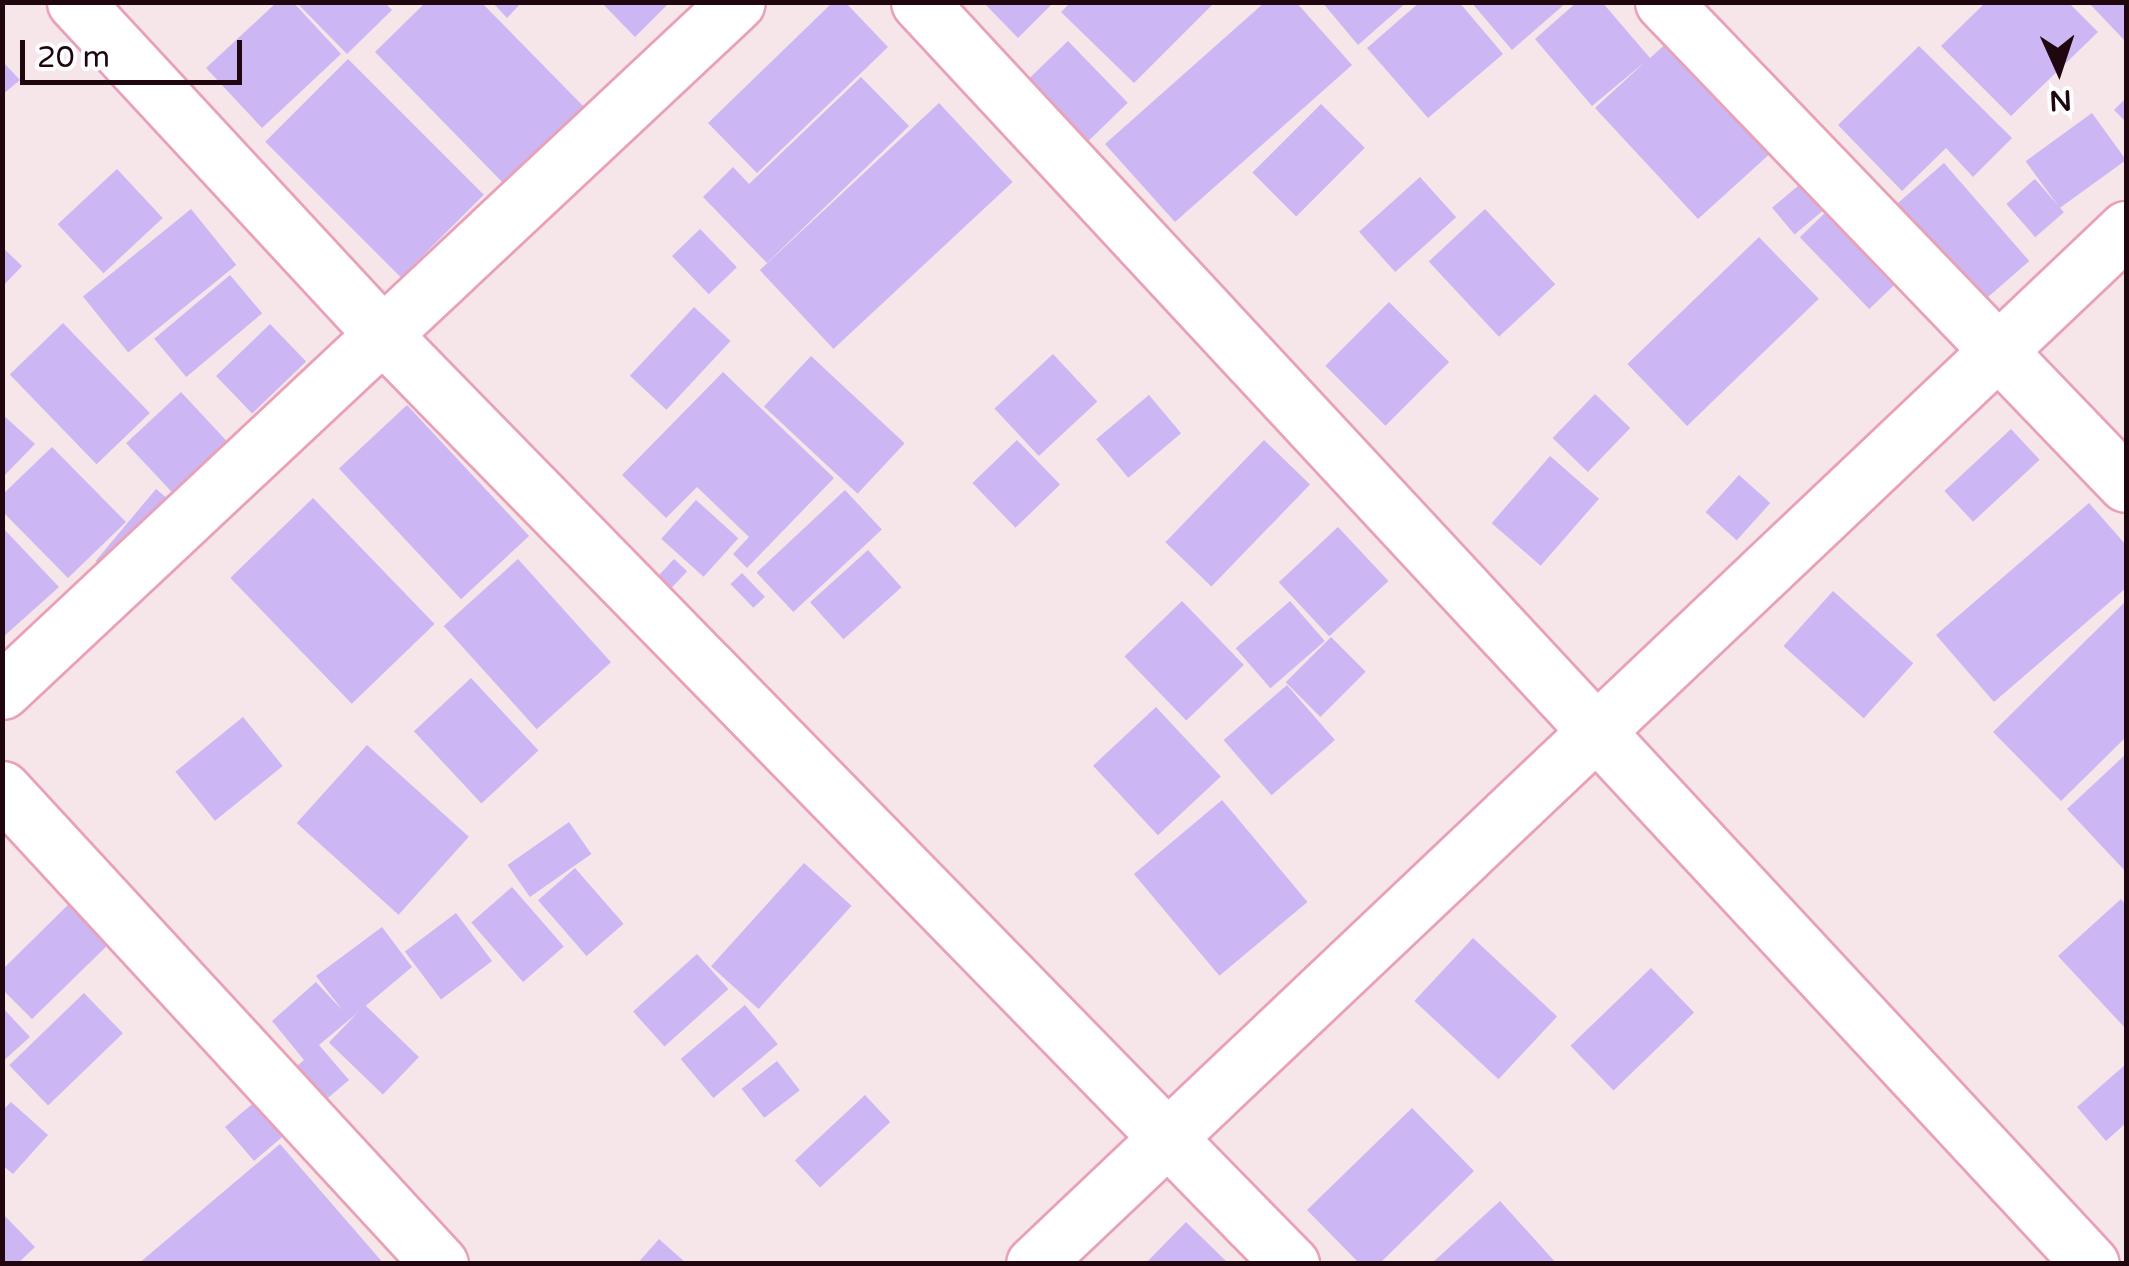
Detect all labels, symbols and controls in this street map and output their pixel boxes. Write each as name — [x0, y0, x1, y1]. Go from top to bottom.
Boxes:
scale bar — [25, 20, 248, 82]
north arrow — [2009, 20, 2109, 120]
text: 20 m — [37, 39, 110, 76]
text: N — [2048, 82, 2073, 118]

